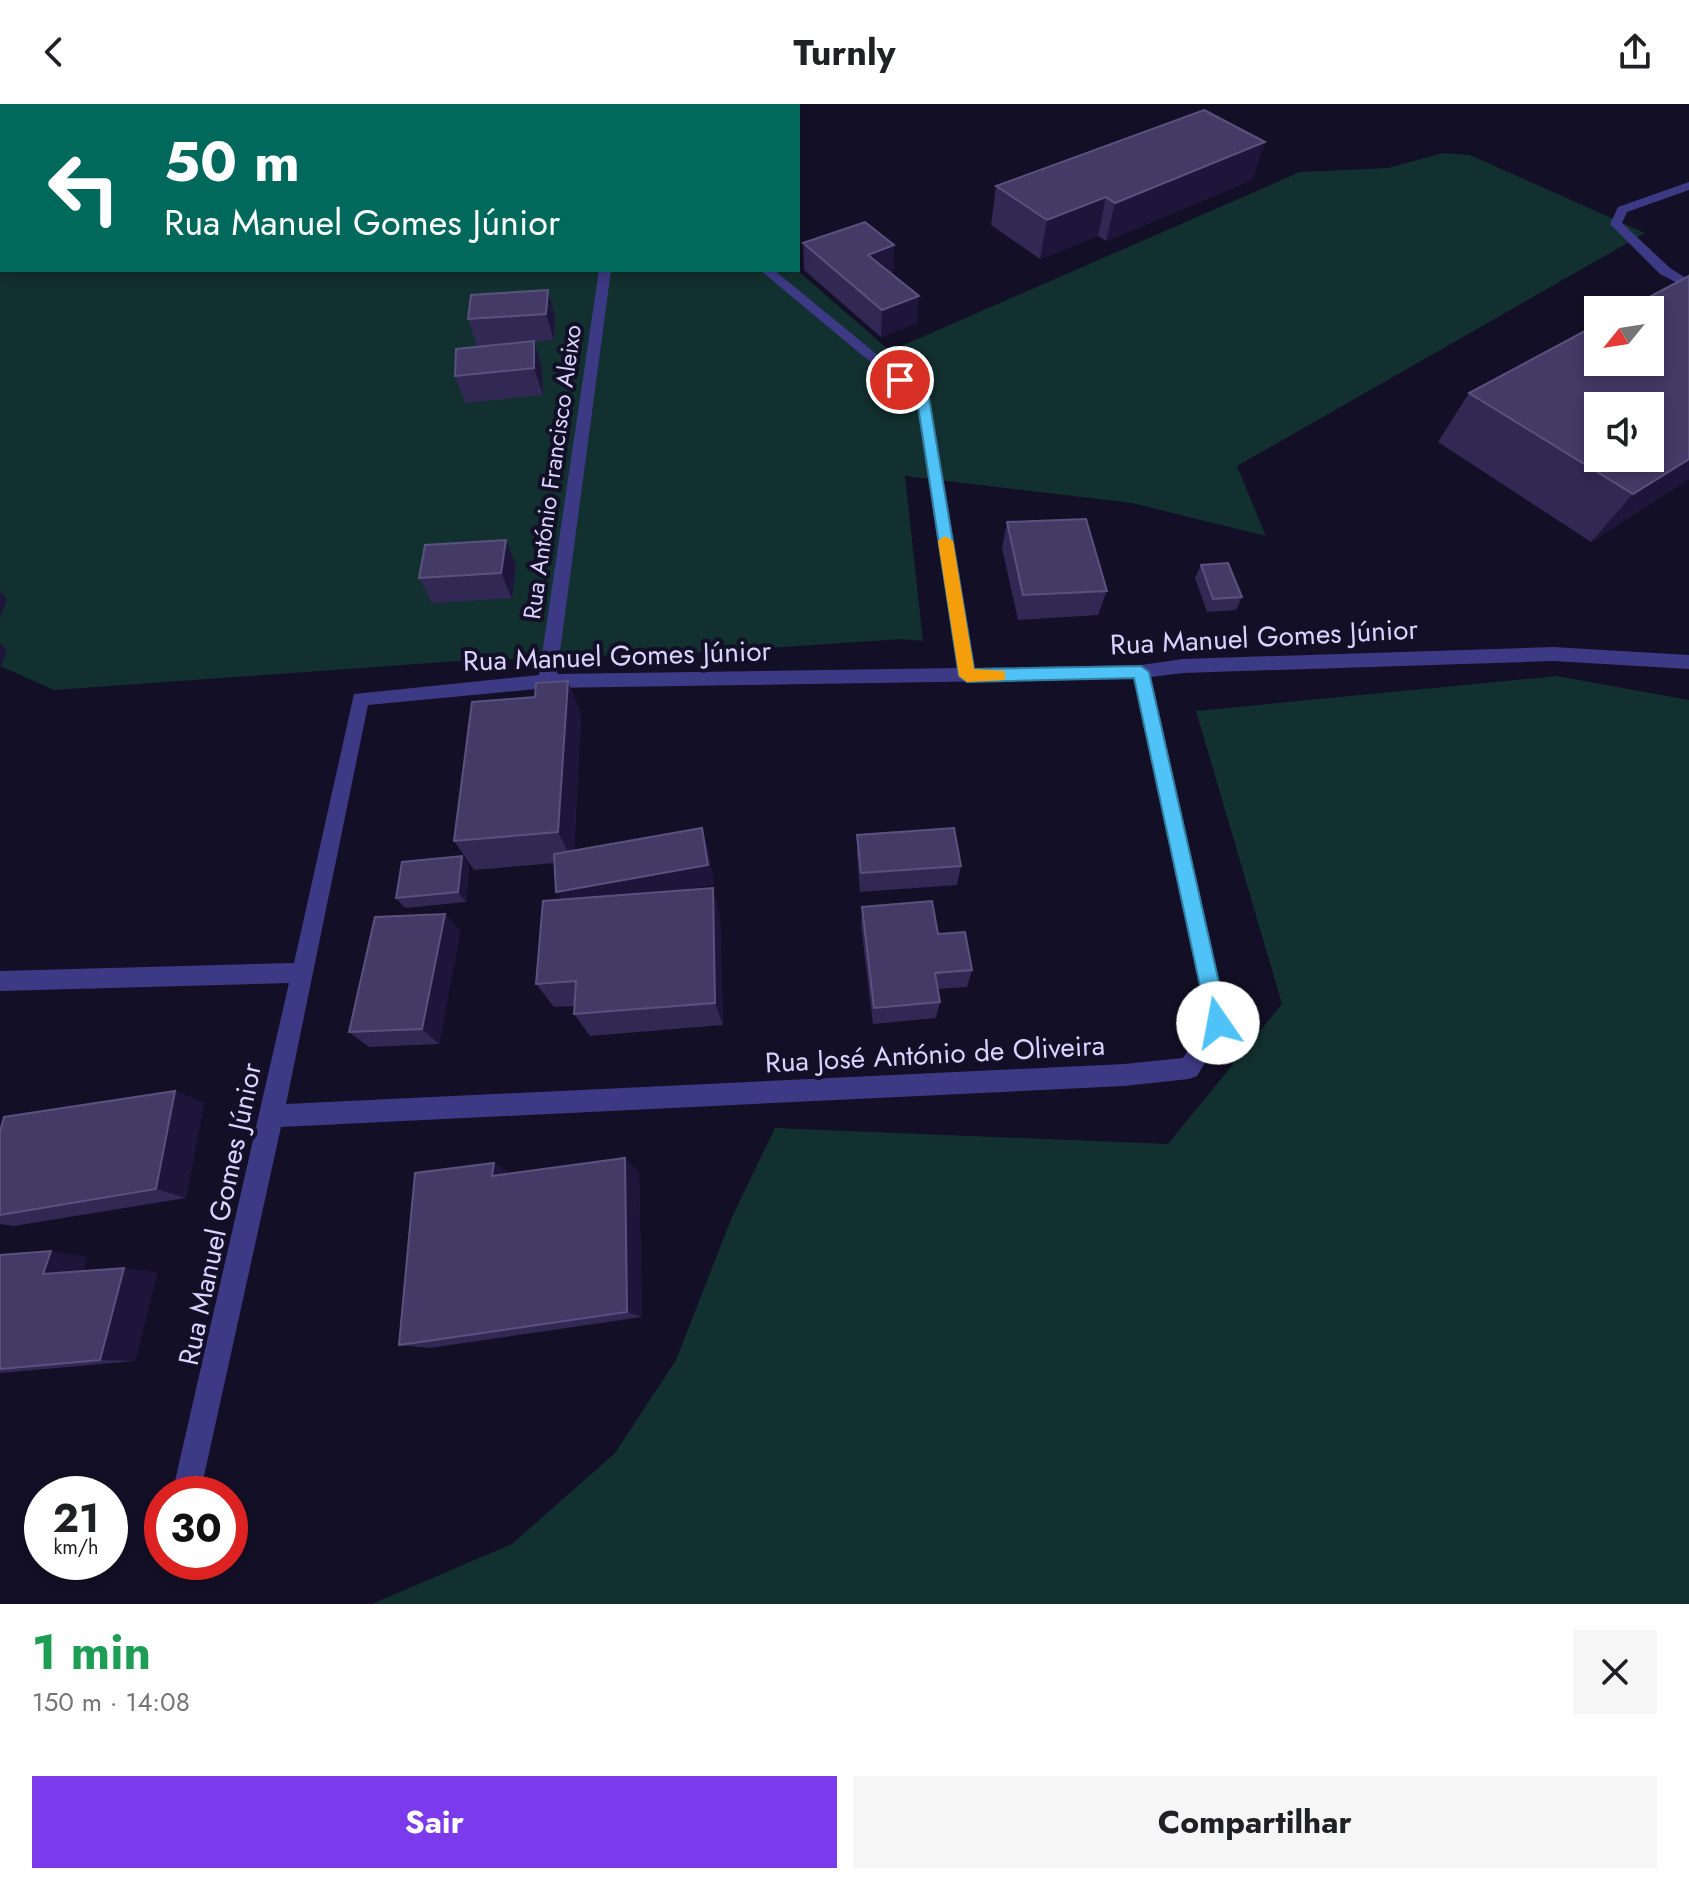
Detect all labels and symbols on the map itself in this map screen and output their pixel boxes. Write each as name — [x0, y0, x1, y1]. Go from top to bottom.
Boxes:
north arrow — [1584, 296, 1664, 376]
street label: Rua António Francisco Aleixo — [514, 322, 590, 622]
pin — [866, 346, 934, 414]
street label: Rua Manuel Gomes Júnior — [1109, 608, 1419, 666]
street label: Rua Manuel Gomes Júnior — [462, 630, 772, 682]
position arrow — [1176, 981, 1260, 1065]
street label: Rua José António de Oliveira — [764, 1025, 1106, 1083]
street label: Rua Manuel Gomes Júnior — [168, 1059, 272, 1369]
speed limit sign: 30 — [144, 1476, 248, 1580]

